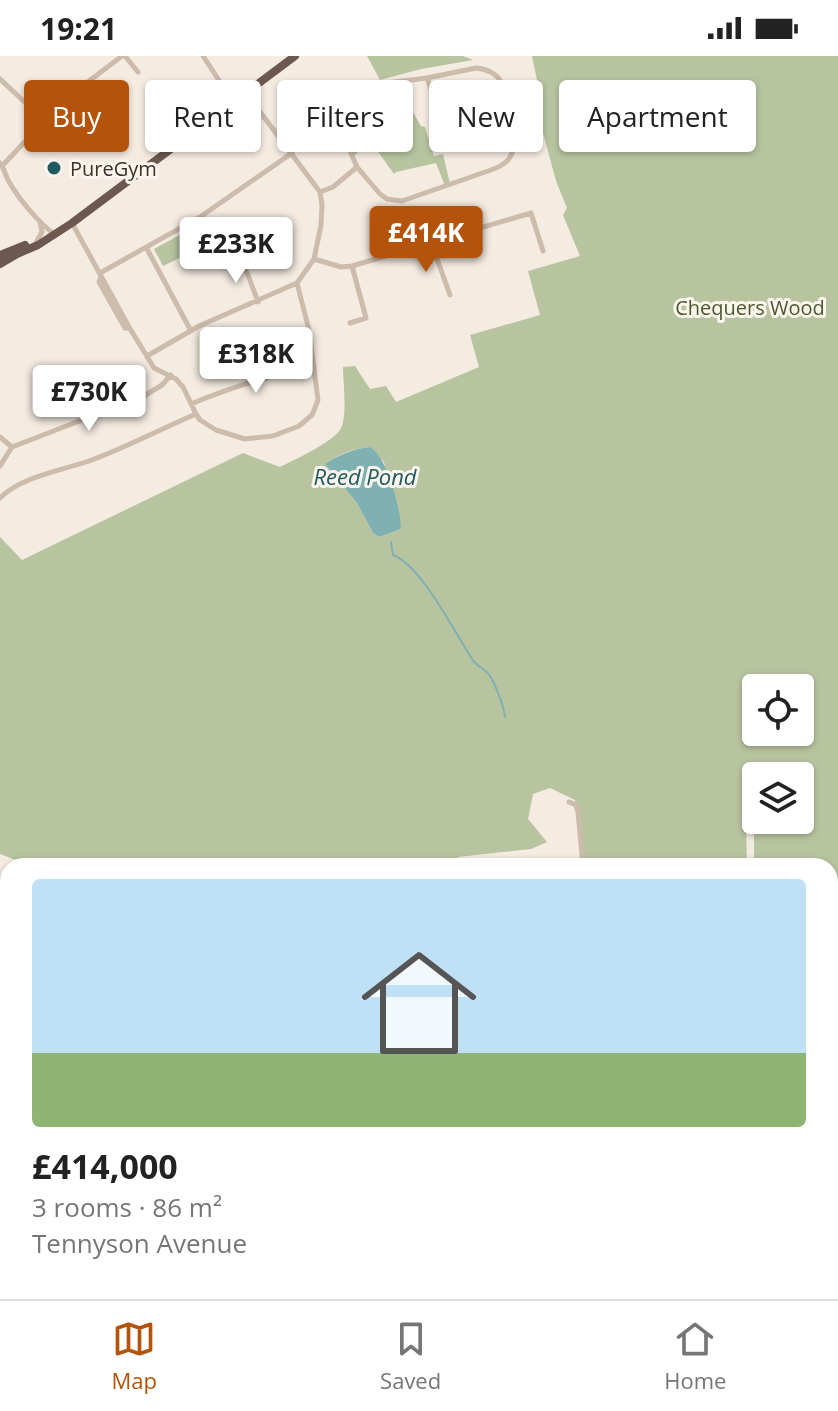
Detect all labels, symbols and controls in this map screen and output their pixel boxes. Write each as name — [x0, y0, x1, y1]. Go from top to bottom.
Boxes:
text: 19:21 — [40, 8, 117, 49]
chip: Buy — [24, 80, 129, 152]
chip: Rent — [145, 80, 261, 152]
chip: Filters — [277, 80, 413, 152]
chip: New — [429, 80, 543, 152]
chip: Apartment — [559, 80, 756, 152]
place label: PureGym — [70, 155, 157, 182]
marker: PureGym — [45, 159, 63, 177]
pin: £414K — [370, 206, 482, 274]
text: £414K — [388, 214, 464, 250]
pin: £233K — [180, 217, 292, 285]
text: £233K — [198, 225, 274, 261]
park label: Chequers Wood — [675, 294, 825, 321]
pin: £318K — [200, 327, 312, 395]
text: £318K — [218, 335, 294, 371]
pin: £730K — [33, 365, 145, 433]
text: £730K — [51, 373, 127, 409]
water label: Reed Pond — [313, 461, 418, 491]
map controls — [742, 674, 814, 834]
button: locate — [742, 674, 814, 746]
button: layers — [742, 762, 814, 834]
icon: home — [347, 931, 491, 1075]
text: £414,000 — [32, 1143, 178, 1189]
text: 3 rooms · 86 m² — [32, 1189, 222, 1225]
text: Tennyson Avenue — [32, 1225, 247, 1261]
tab: Map — [112, 1317, 157, 1395]
tab: Saved — [380, 1317, 441, 1395]
tab: Home — [664, 1317, 726, 1395]

